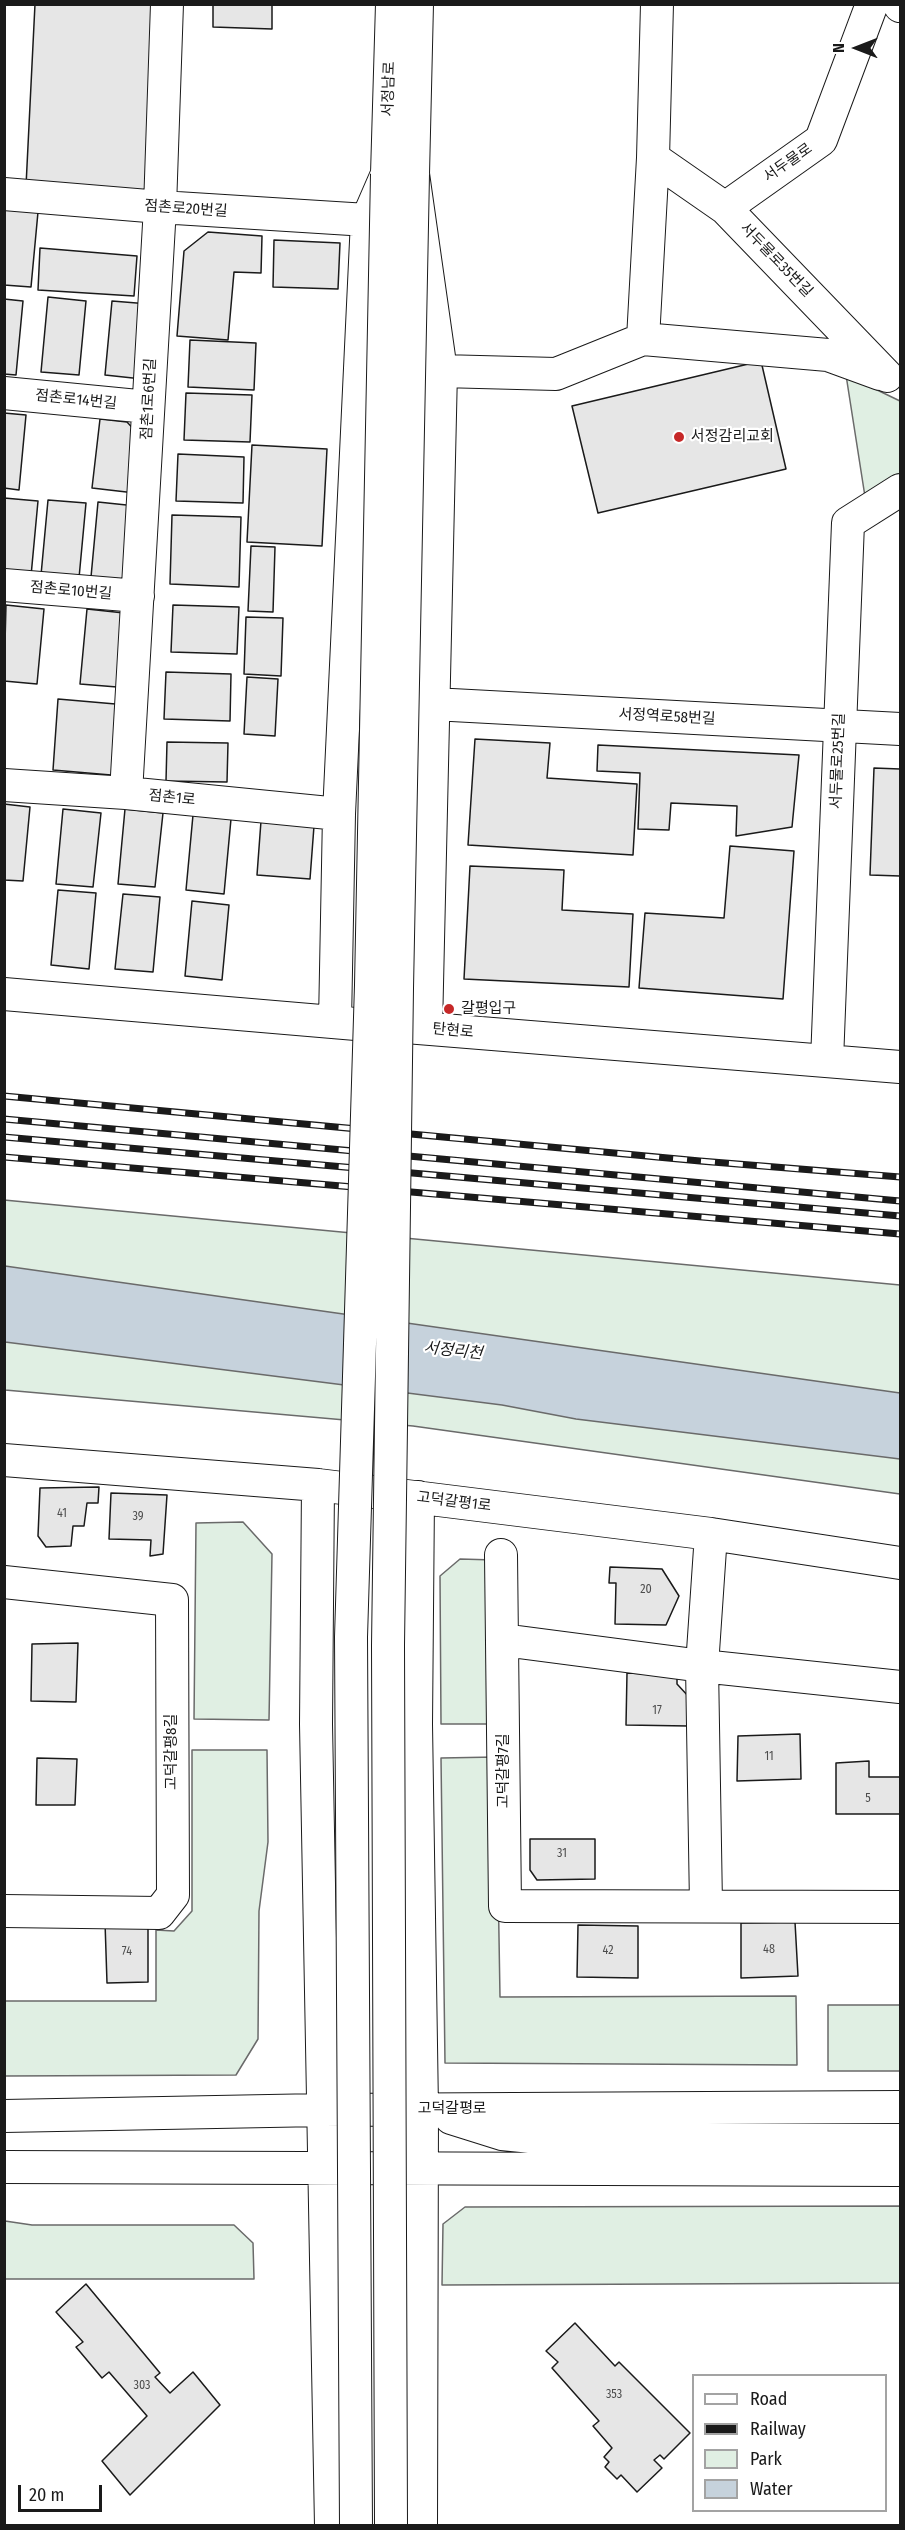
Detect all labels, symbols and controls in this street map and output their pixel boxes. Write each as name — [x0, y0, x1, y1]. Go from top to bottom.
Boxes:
north arrow — [827, 18, 887, 78]
text: N — [829, 43, 848, 53]
street label: 서정남로 — [379, 61, 399, 117]
street label: 서두물로 — [760, 140, 816, 186]
street label: 점촌로20번길 — [144, 197, 228, 221]
street label: 서두물로35번길 — [736, 219, 816, 301]
street label: 점촌1로6번길 — [138, 357, 160, 441]
street label: 점촌로14번길 — [34, 387, 118, 413]
place label: 서정감리교회 — [691, 428, 774, 446]
marker: 서정감리교회 — [672, 430, 686, 444]
street label: 점촌로10번길 — [29, 578, 113, 604]
street label: 서정역로58번길 — [618, 705, 716, 729]
street label: 서두물로25번길 — [827, 713, 849, 809]
street label: 점촌1로 — [148, 787, 196, 809]
place label: 갈평입구 — [461, 1000, 516, 1018]
marker: 갈평입구 — [442, 1002, 456, 1016]
street label: 탄현로 — [432, 1020, 474, 1042]
water label: 서정리천 — [423, 1338, 483, 1364]
street label: 고덕갈평1로 — [416, 1489, 492, 1515]
house number: 41 — [57, 1507, 67, 1521]
house number: 39 — [132, 1510, 144, 1524]
house number: 20 — [640, 1583, 652, 1597]
house number: 17 — [652, 1704, 662, 1718]
street label: 고덕갈평8길 — [163, 1714, 181, 1790]
street label: 고덕갈평7길 — [495, 1733, 513, 1809]
house number: 11 — [764, 1750, 774, 1764]
house number: 5 — [865, 1792, 871, 1806]
house number: 31 — [557, 1847, 567, 1861]
house number: 48 — [763, 1943, 775, 1957]
house number: 42 — [603, 1944, 613, 1958]
house number: 74 — [122, 1945, 132, 1959]
street label: 고덕갈평로 — [418, 2100, 486, 2118]
legend — [692, 2374, 887, 2512]
house number: 303 — [134, 2379, 150, 2393]
house number: 353 — [606, 2388, 622, 2402]
text: Road — [750, 2388, 787, 2410]
text: Railway — [750, 2418, 806, 2440]
text: Park — [750, 2448, 782, 2470]
scale bar — [21, 2473, 105, 2511]
text: Water — [750, 2478, 793, 2500]
text: 20 m — [29, 2484, 64, 2506]

